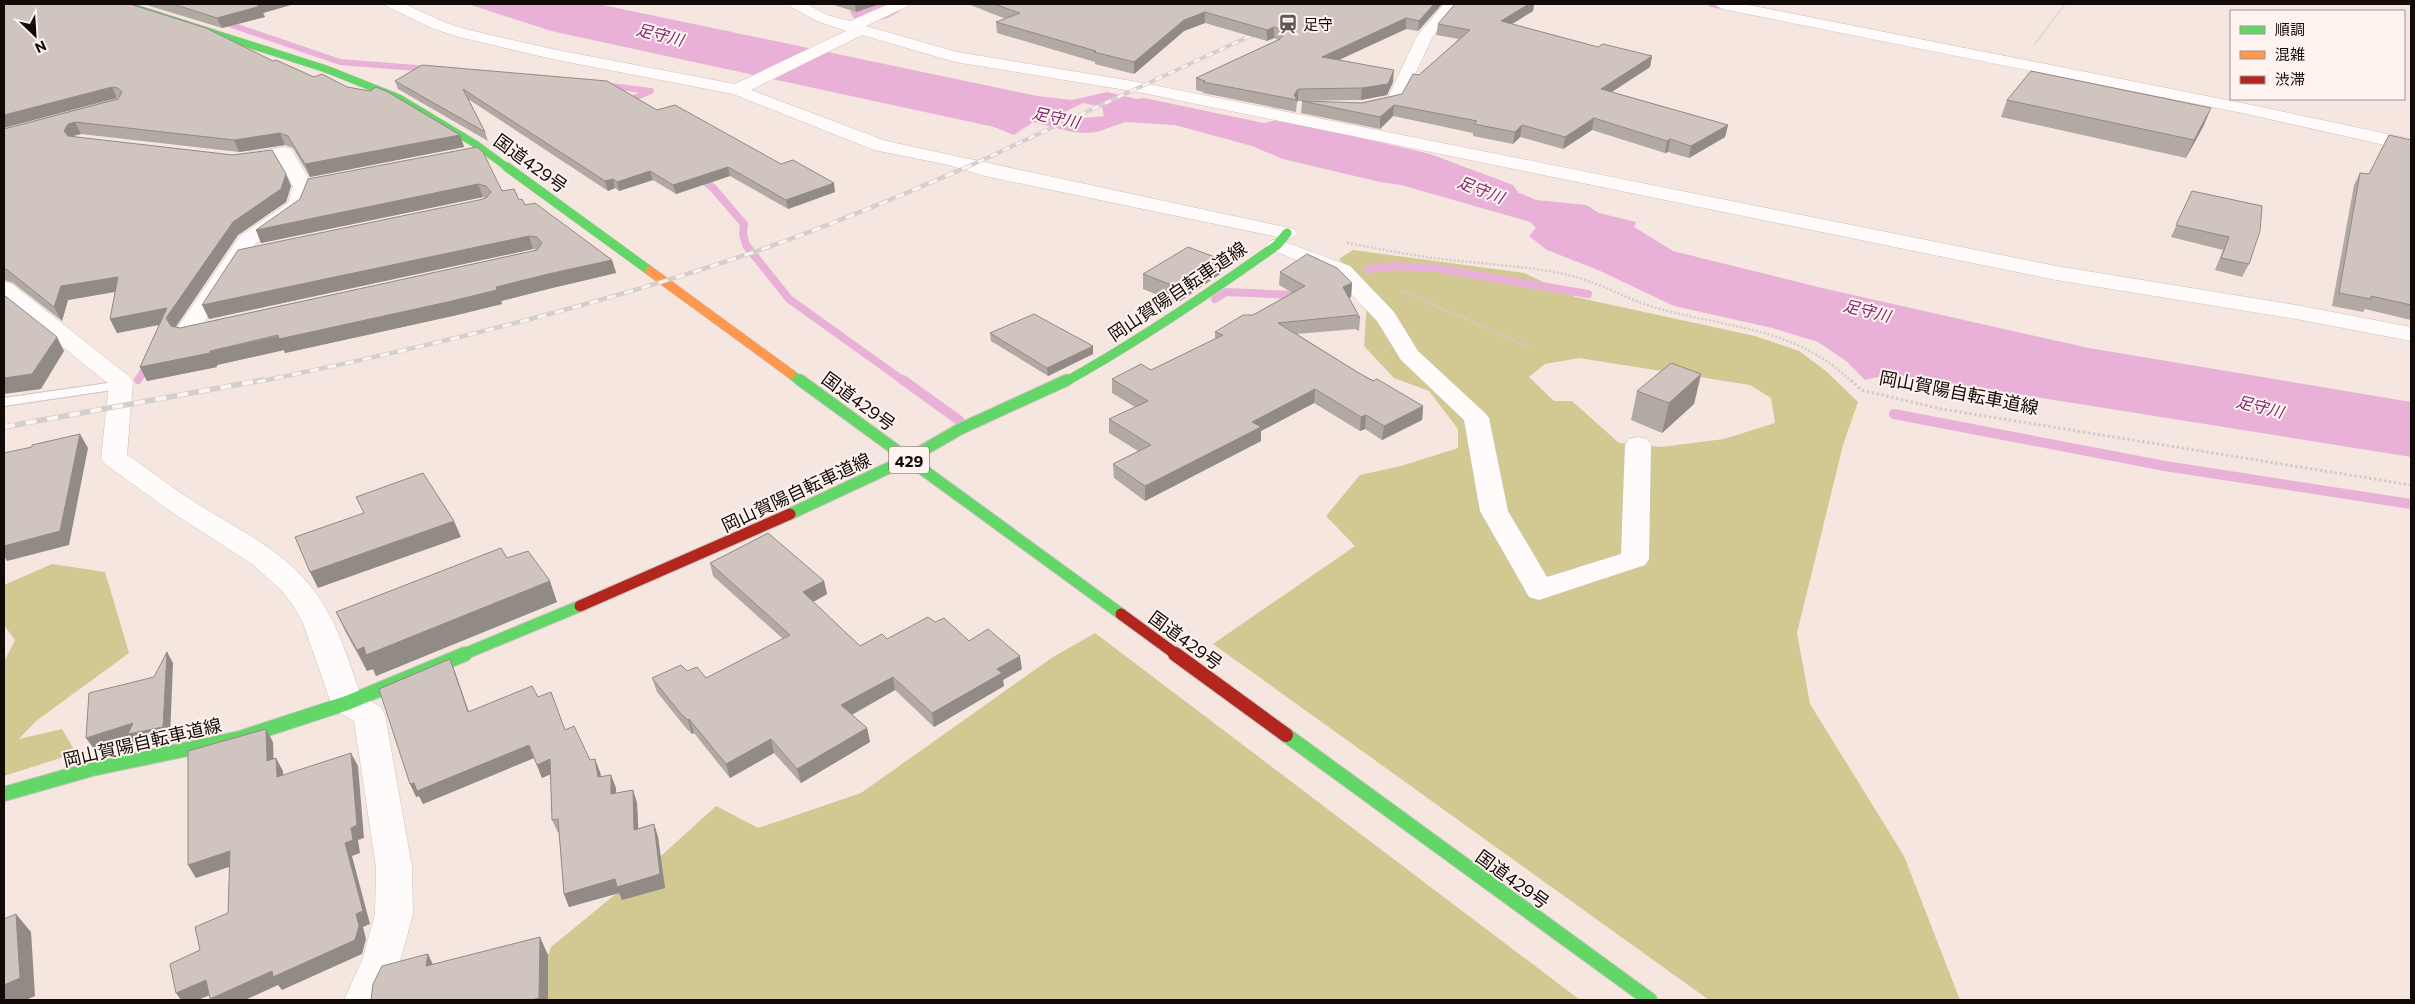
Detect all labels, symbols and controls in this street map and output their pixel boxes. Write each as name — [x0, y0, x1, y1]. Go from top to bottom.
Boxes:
north arrow — [10, 10, 60, 60]
legend — [2230, 10, 2405, 100]
station icon: 足守 — [1277, 13, 1299, 35]
place label: 足守 — [1303, 15, 1333, 33]
water label: 足守川 — [634, 19, 688, 50]
text: 順調 — [2275, 20, 2305, 38]
text: N — [32, 37, 49, 57]
text: 混雑 — [2275, 45, 2305, 63]
text: 渋滞 — [2275, 70, 2305, 88]
water label: 足守川 — [1031, 103, 1083, 132]
street label: 国道429号 — [490, 129, 572, 197]
water label: 足守川 — [1455, 172, 1509, 207]
street label: 岡山賀陽自転車道線 — [1104, 237, 1250, 345]
water label: 足守川 — [1841, 295, 1895, 326]
street label: 岡山賀陽自転車道線 — [1877, 366, 2041, 418]
street label: 国道429号 — [818, 367, 900, 435]
water label: 足守川 — [2234, 391, 2288, 422]
road number: 429 — [889, 446, 929, 474]
street label: 岡山賀陽自転車道線 — [718, 448, 874, 536]
street label: 国道429号 — [1145, 606, 1227, 674]
street label: 岡山賀陽自転車道線 — [61, 713, 223, 771]
street label: 国道429号 — [1472, 845, 1554, 913]

